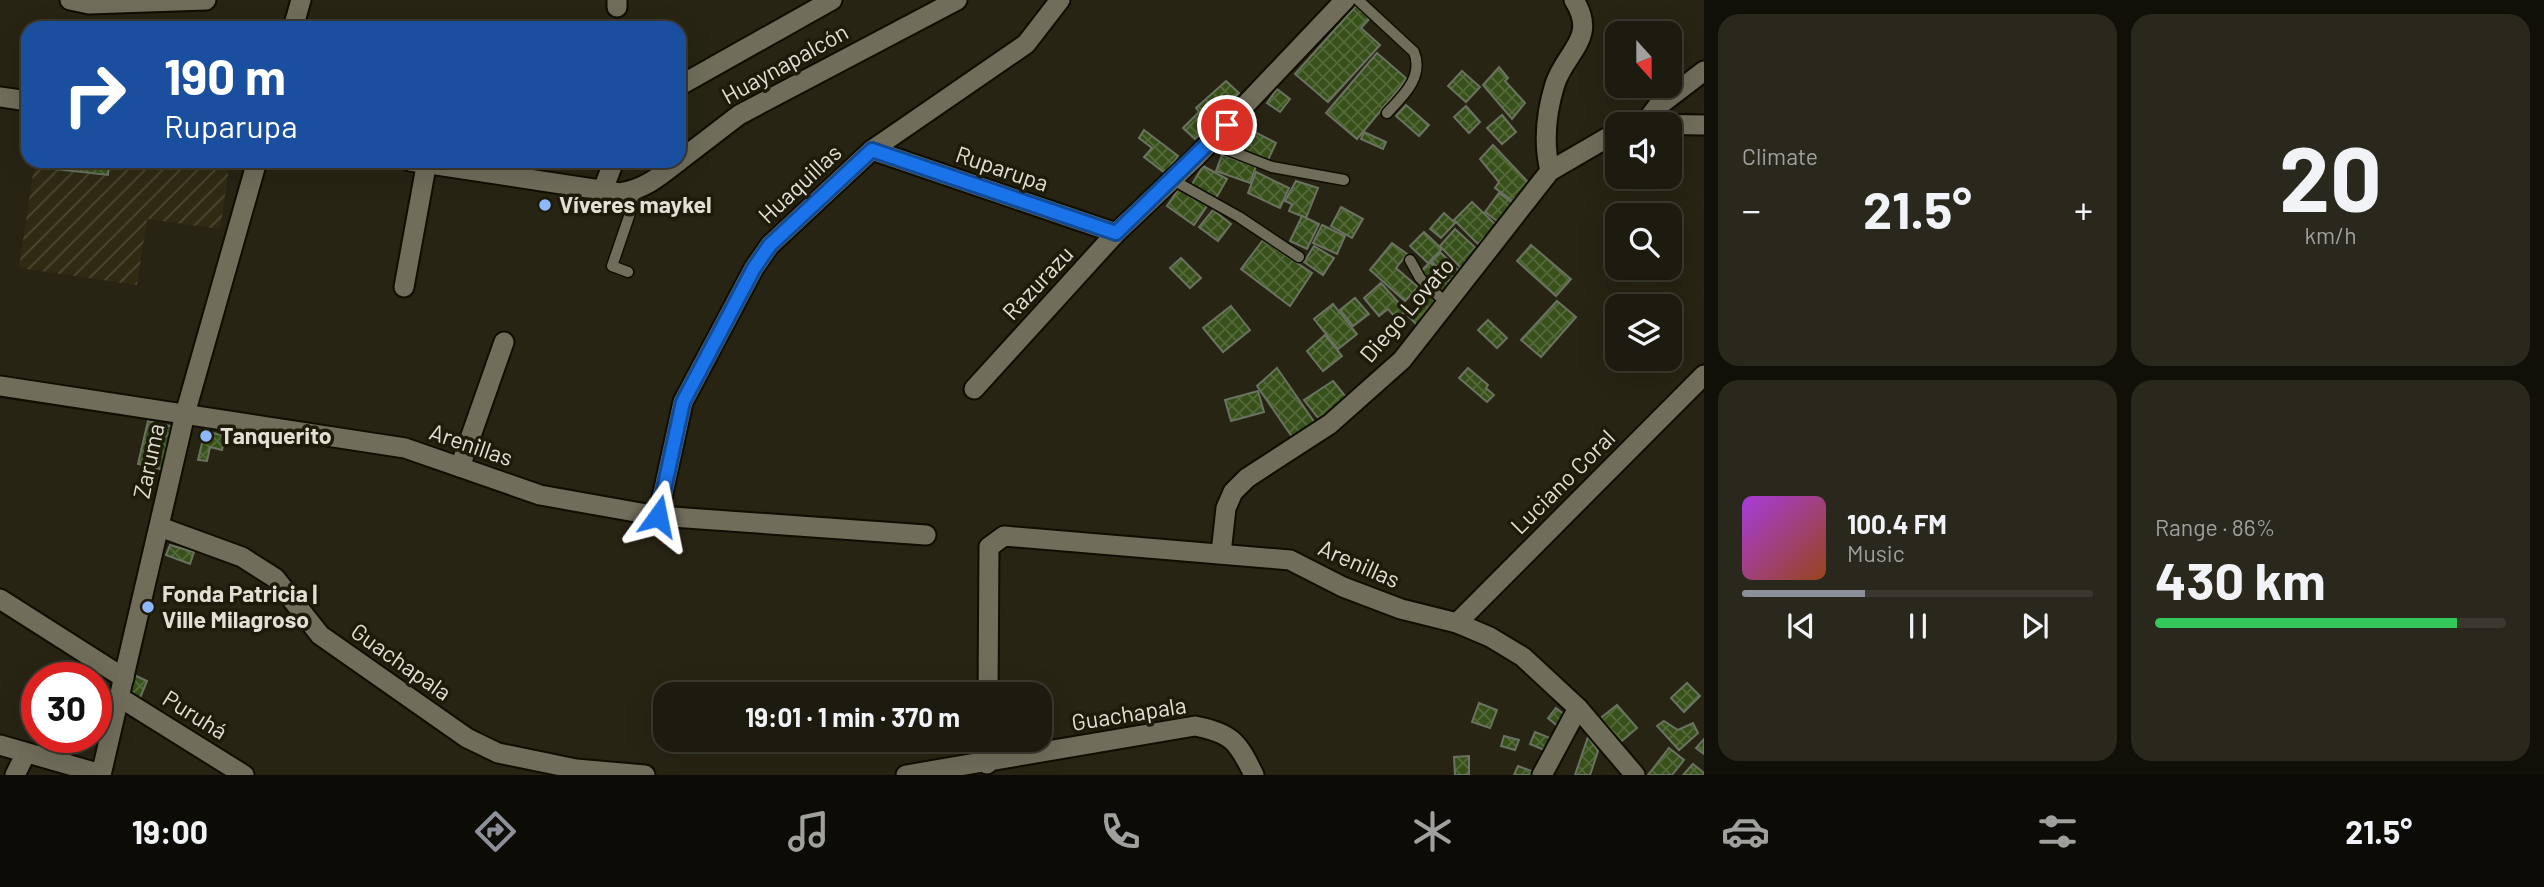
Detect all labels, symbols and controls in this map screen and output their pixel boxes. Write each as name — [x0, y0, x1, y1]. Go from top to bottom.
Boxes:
street label: Huaynapalcón — [716, 17, 853, 109]
north arrow — [1605, 21, 1682, 98]
map controls — [1605, 21, 1682, 371]
text: 190 m — [164, 46, 286, 105]
icon: right — [49, 49, 140, 140]
pin — [1197, 95, 1257, 155]
text: Ruparupa — [164, 106, 298, 144]
icon: arrive — [1208, 106, 1246, 144]
button: sound — [1605, 112, 1682, 189]
text: 20 — [2279, 121, 2382, 230]
street label: Huaquillas — [752, 138, 847, 229]
street label: Ruparupa — [952, 139, 1052, 197]
text: Climate — [1742, 142, 1818, 170]
text: 21.5° — [1863, 177, 1972, 239]
text: − — [1742, 186, 1761, 232]
text: + — [2074, 186, 2093, 232]
place label: Víveres maykel — [559, 190, 712, 218]
marker: Víveres maykel — [537, 197, 553, 213]
button: search — [1605, 203, 1682, 280]
text: km/h — [2304, 221, 2357, 249]
street label: Razurazu — [996, 239, 1079, 325]
street label: Diego Lovato — [1353, 251, 1459, 368]
button: layers — [1605, 294, 1682, 371]
street label: Arenillas — [426, 417, 517, 471]
street label: Zaruma — [126, 421, 170, 501]
place label: Tanquerito — [220, 421, 332, 449]
street label: Luciano Coral — [1504, 423, 1620, 539]
marker: Tanquerito — [198, 428, 214, 444]
position arrow — [621, 479, 695, 553]
text: 100.4 FM — [1847, 508, 1947, 539]
text: Range · 86% — [2155, 513, 2275, 541]
street label: Arenillas — [1314, 533, 1404, 593]
text: Music — [1847, 539, 1905, 567]
text: 430 km — [2155, 548, 2326, 610]
place label: Fonda Patricia | Ville Milagroso — [162, 579, 317, 633]
marker: Fonda Patricia | Ville Milagroso — [140, 599, 156, 615]
icon: previous — [1782, 607, 1820, 645]
icon: pause — [1899, 607, 1937, 645]
icon: next — [2016, 607, 2054, 645]
street label: Guachapala — [346, 617, 457, 706]
speed limit sign: 30 — [21, 662, 112, 753]
street label: Puruhá — [158, 684, 233, 745]
street label: Guachapala — [1069, 690, 1188, 736]
text: 19:01 · 1 min · 370 m — [745, 701, 960, 732]
icon: directions — [471, 807, 520, 856]
icon: music — [784, 807, 833, 856]
icon: phone — [1096, 807, 1145, 856]
icon: climate — [1408, 807, 1457, 856]
icon: car — [1721, 807, 1770, 856]
icon: filters — [2033, 807, 2082, 856]
text: 19:00 — [132, 812, 208, 850]
text: 21.5° — [2345, 812, 2412, 850]

